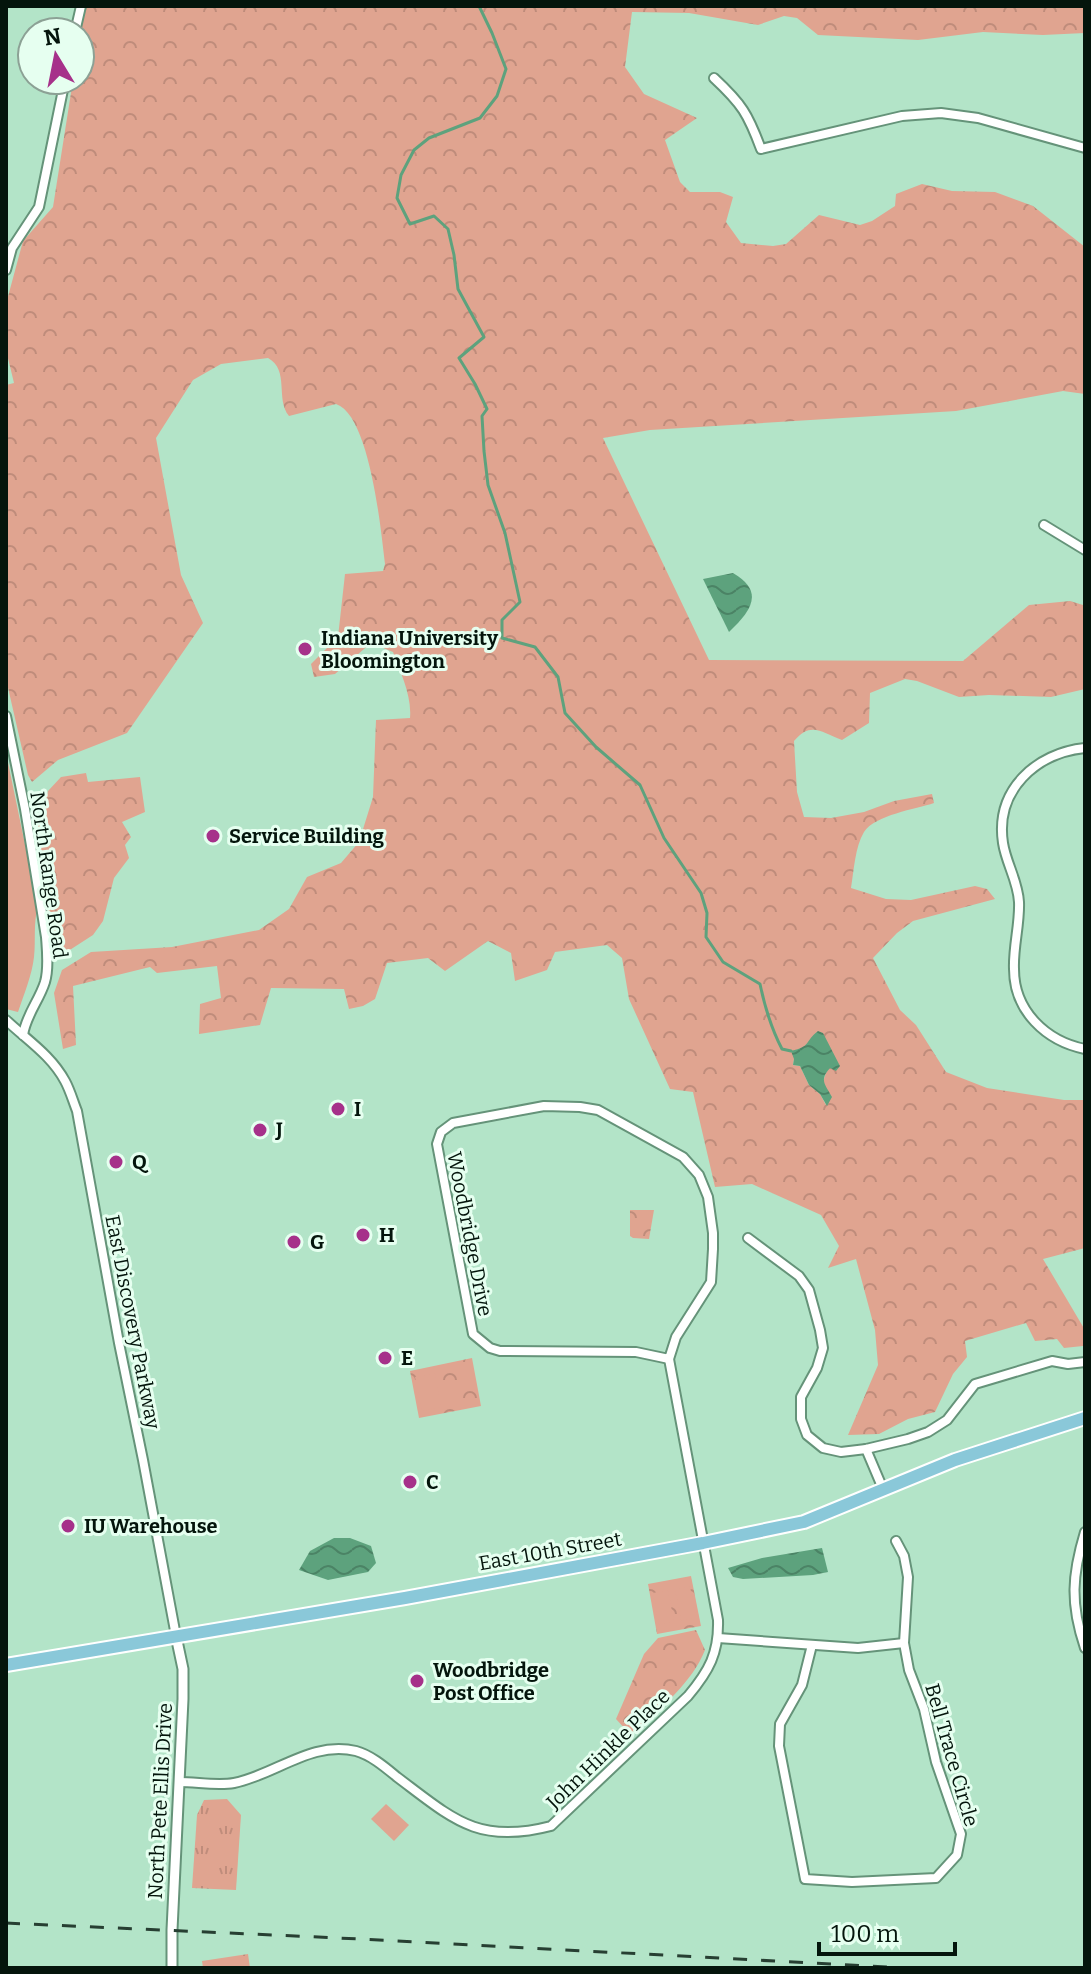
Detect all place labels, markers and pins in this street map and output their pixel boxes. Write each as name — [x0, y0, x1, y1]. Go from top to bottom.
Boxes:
place label: Indiana University Bloomington — [321, 626, 499, 673]
marker: Indiana University Bloomington — [296, 640, 314, 658]
place label: Service Building — [229, 824, 385, 848]
marker: Service Building — [204, 827, 222, 845]
place label: I — [354, 1097, 361, 1121]
marker: I — [329, 1100, 347, 1118]
place label: J — [275, 1118, 283, 1142]
marker: J — [251, 1121, 269, 1139]
place label: Q — [132, 1150, 149, 1174]
marker: Q — [107, 1153, 125, 1171]
place label: H — [379, 1223, 395, 1247]
marker: H — [354, 1226, 372, 1244]
place label: G — [310, 1230, 324, 1254]
marker: G — [285, 1233, 303, 1251]
place label: E — [401, 1346, 413, 1370]
marker: E — [376, 1349, 394, 1367]
place label: C — [426, 1470, 439, 1494]
marker: C — [401, 1473, 419, 1491]
place label: IU Warehouse — [84, 1514, 218, 1538]
marker: IU Warehouse — [59, 1517, 77, 1535]
place label: Woodbridge Post Office — [433, 1658, 549, 1705]
marker: Woodbridge Post Office — [408, 1672, 426, 1690]

